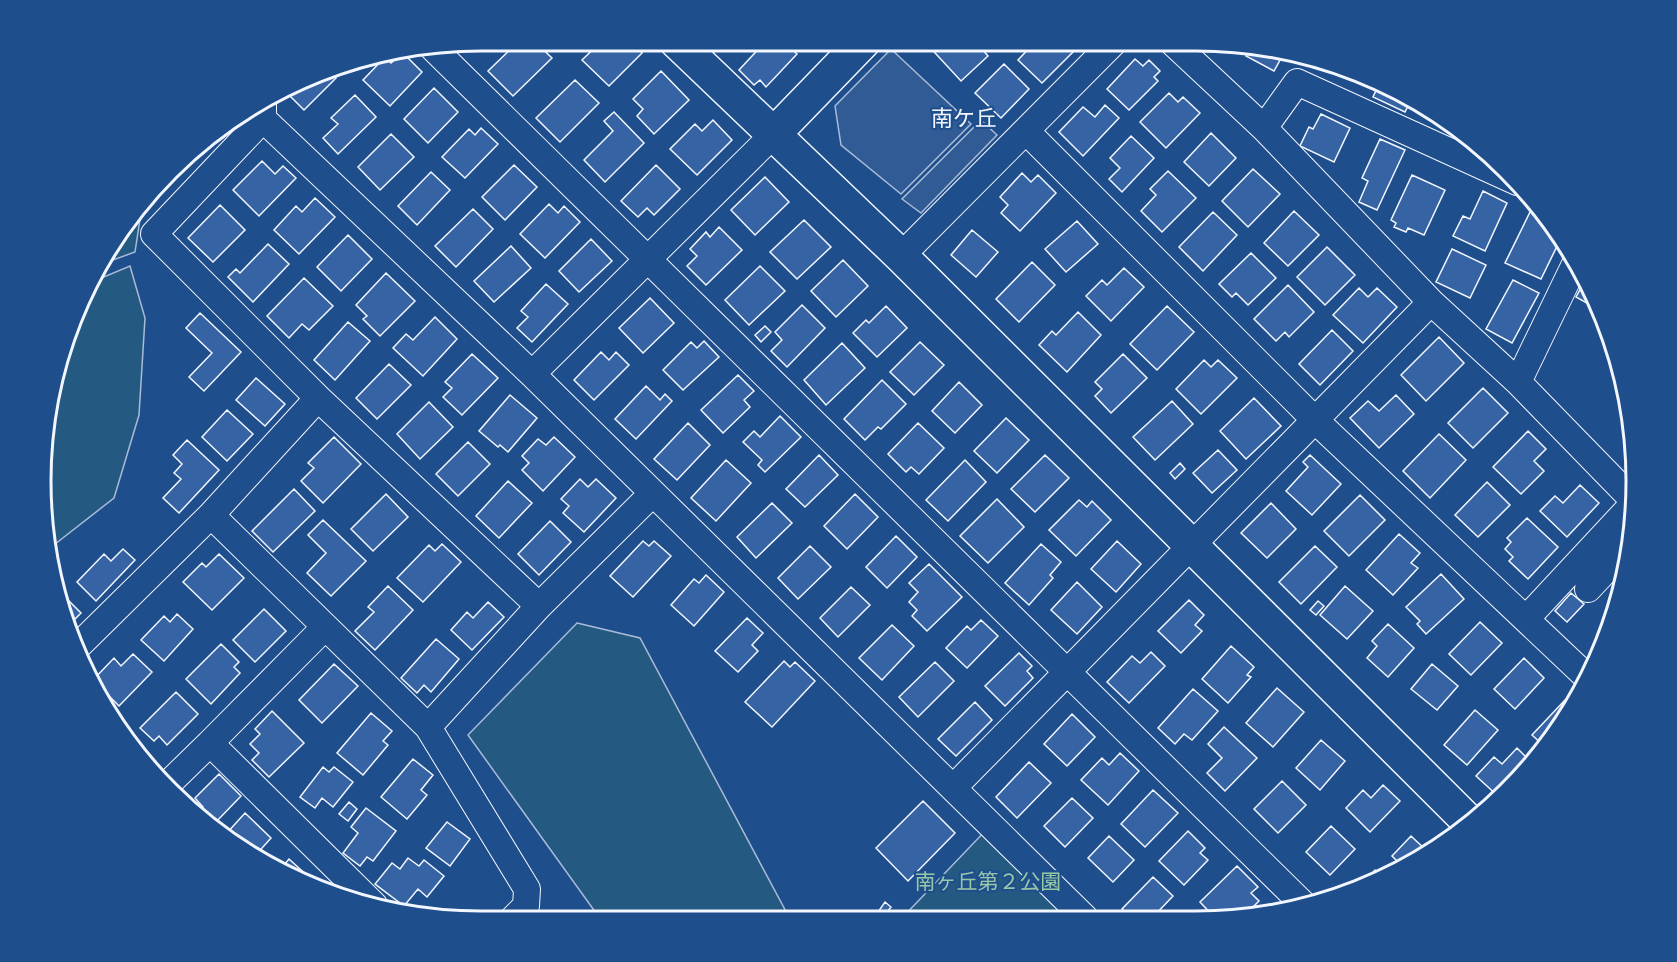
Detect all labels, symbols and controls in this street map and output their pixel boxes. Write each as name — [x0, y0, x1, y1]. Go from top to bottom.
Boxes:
district label: 南ケ丘 — [931, 106, 997, 131]
park label: 南ヶ丘第２公園 — [915, 870, 1062, 893]

